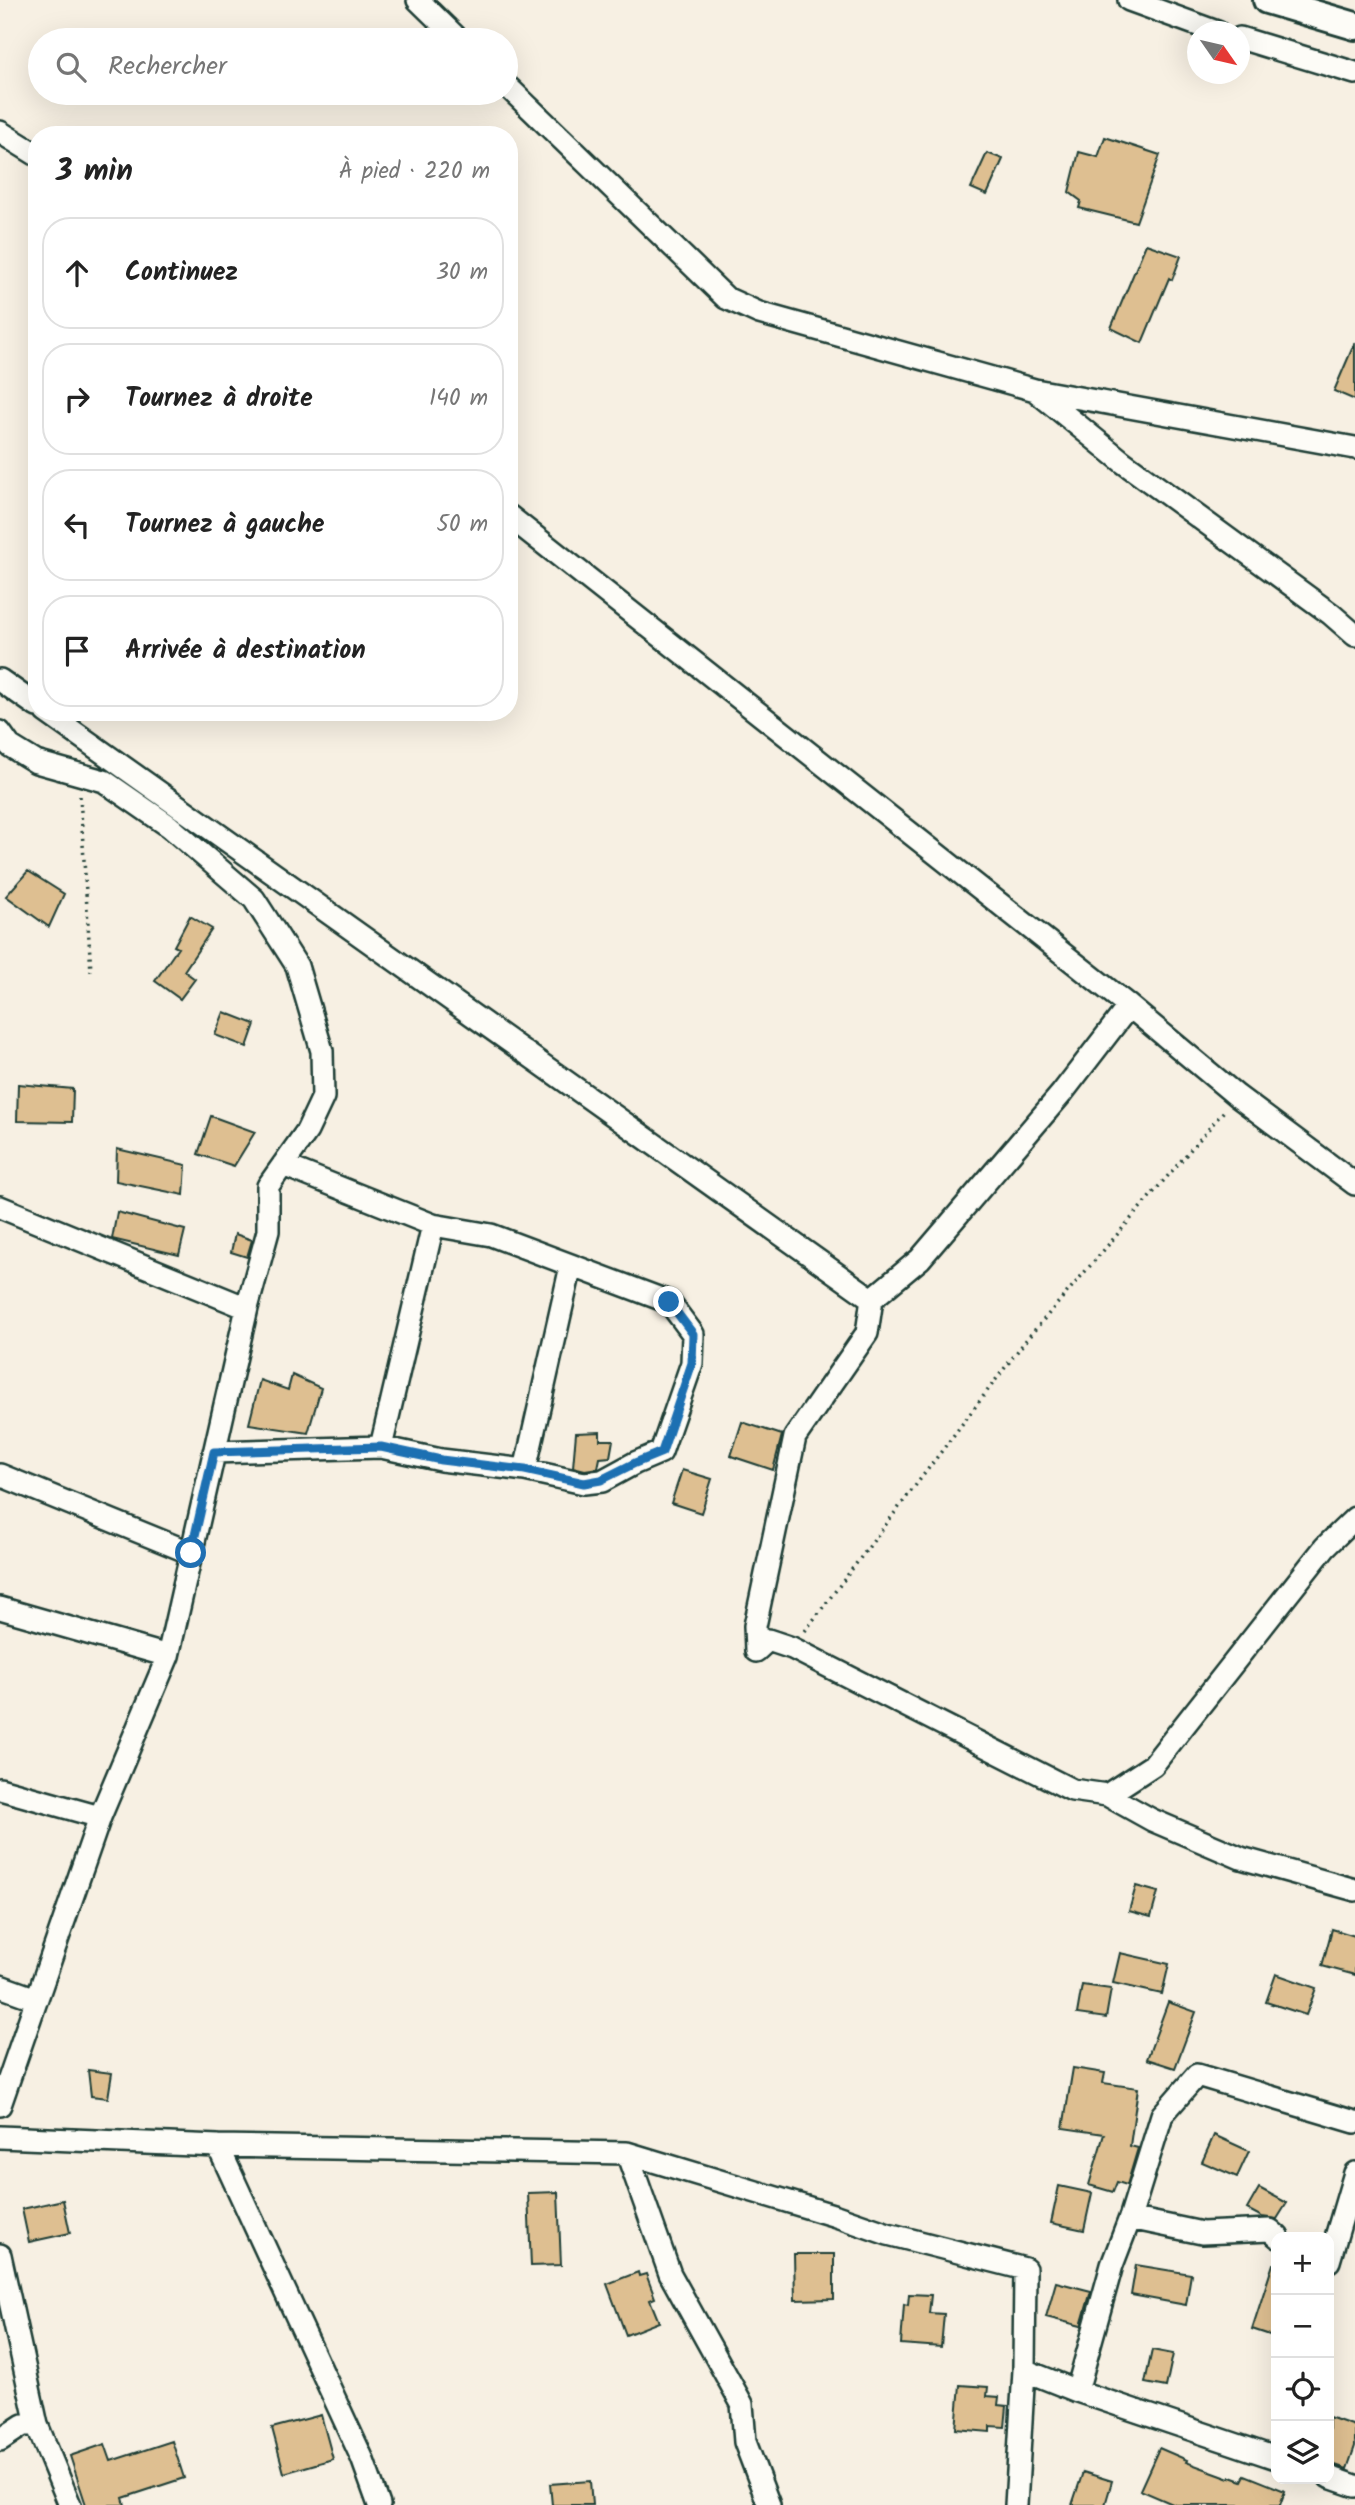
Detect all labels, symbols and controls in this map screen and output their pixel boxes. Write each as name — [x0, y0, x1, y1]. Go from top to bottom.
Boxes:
north arrow — [1187, 21, 1250, 84]
search box — [28, 28, 518, 105]
text: Rechercher — [108, 46, 227, 88]
icon: search — [52, 48, 90, 86]
text: 3 min — [56, 148, 133, 196]
text: À pied · 220 m — [339, 154, 490, 190]
text: Continuez — [125, 252, 238, 294]
icon: ahead — [58, 254, 96, 292]
text: 30 m — [436, 255, 488, 291]
text: Tournez à droite — [125, 378, 313, 420]
icon: right — [58, 380, 96, 418]
text: 140 m — [429, 381, 488, 417]
text: Tournez à gauche — [125, 504, 325, 546]
icon: left — [58, 506, 96, 544]
text: 50 m — [437, 507, 488, 543]
text: Arrivée à destination — [125, 630, 366, 672]
icon: arrive — [58, 632, 96, 670]
route end — [653, 1286, 684, 1317]
route start — [175, 1537, 206, 1568]
map controls — [1271, 2232, 1334, 2484]
button: + — [1271, 2232, 1334, 2295]
button: − — [1271, 2295, 1334, 2358]
button: locate — [1271, 2358, 1334, 2421]
button: layers — [1271, 2421, 1334, 2484]

